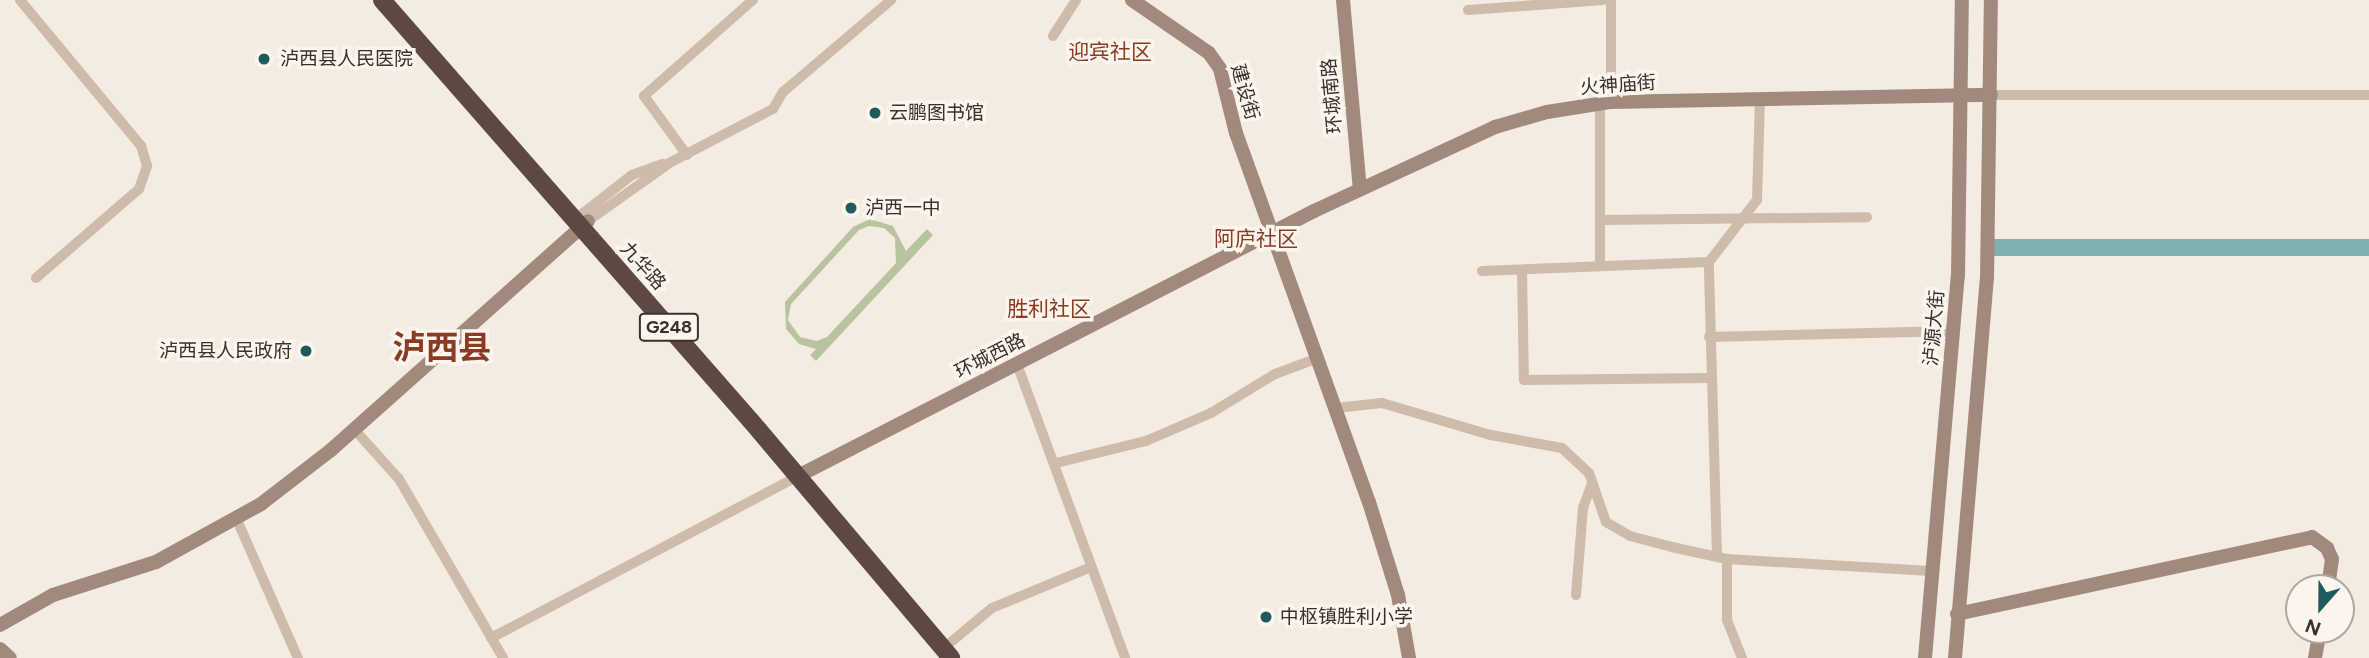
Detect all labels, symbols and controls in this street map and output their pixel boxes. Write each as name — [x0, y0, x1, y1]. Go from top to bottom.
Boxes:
district label: 迎宾社区 — [1068, 39, 1152, 65]
place label: 泸西县人民医院 — [280, 48, 413, 70]
marker: 泸西县人民医院 — [254, 49, 274, 69]
street label: 环城南路 — [1317, 57, 1347, 135]
street label: 建设街 — [1226, 61, 1264, 123]
street label: 火神庙街 — [1579, 71, 1657, 99]
place label: 云鹏图书馆 — [889, 102, 984, 124]
marker: 云鹏图书馆 — [867, 105, 883, 121]
place label: 泸西一中 — [865, 197, 941, 219]
marker: 泸西一中 — [843, 200, 859, 216]
district label: 阿庐社区 — [1214, 226, 1298, 252]
street label: 九华路 — [615, 237, 671, 295]
street label: 泸源大街 — [1919, 289, 1949, 367]
district label: 胜利社区 — [1007, 296, 1091, 322]
road number: G248 — [638, 312, 700, 342]
district label: 泸西县 — [393, 328, 491, 368]
street label: 环城西路 — [951, 329, 1029, 383]
place label: 泸西县人民政府 — [159, 340, 292, 362]
marker: 泸西县人民政府 — [298, 343, 314, 359]
north arrow — [2285, 574, 2355, 644]
place label: 中枢镇胜利小学 — [1280, 606, 1413, 628]
marker: 中枢镇胜利小学 — [1258, 609, 1274, 625]
text: N — [2302, 614, 2324, 641]

